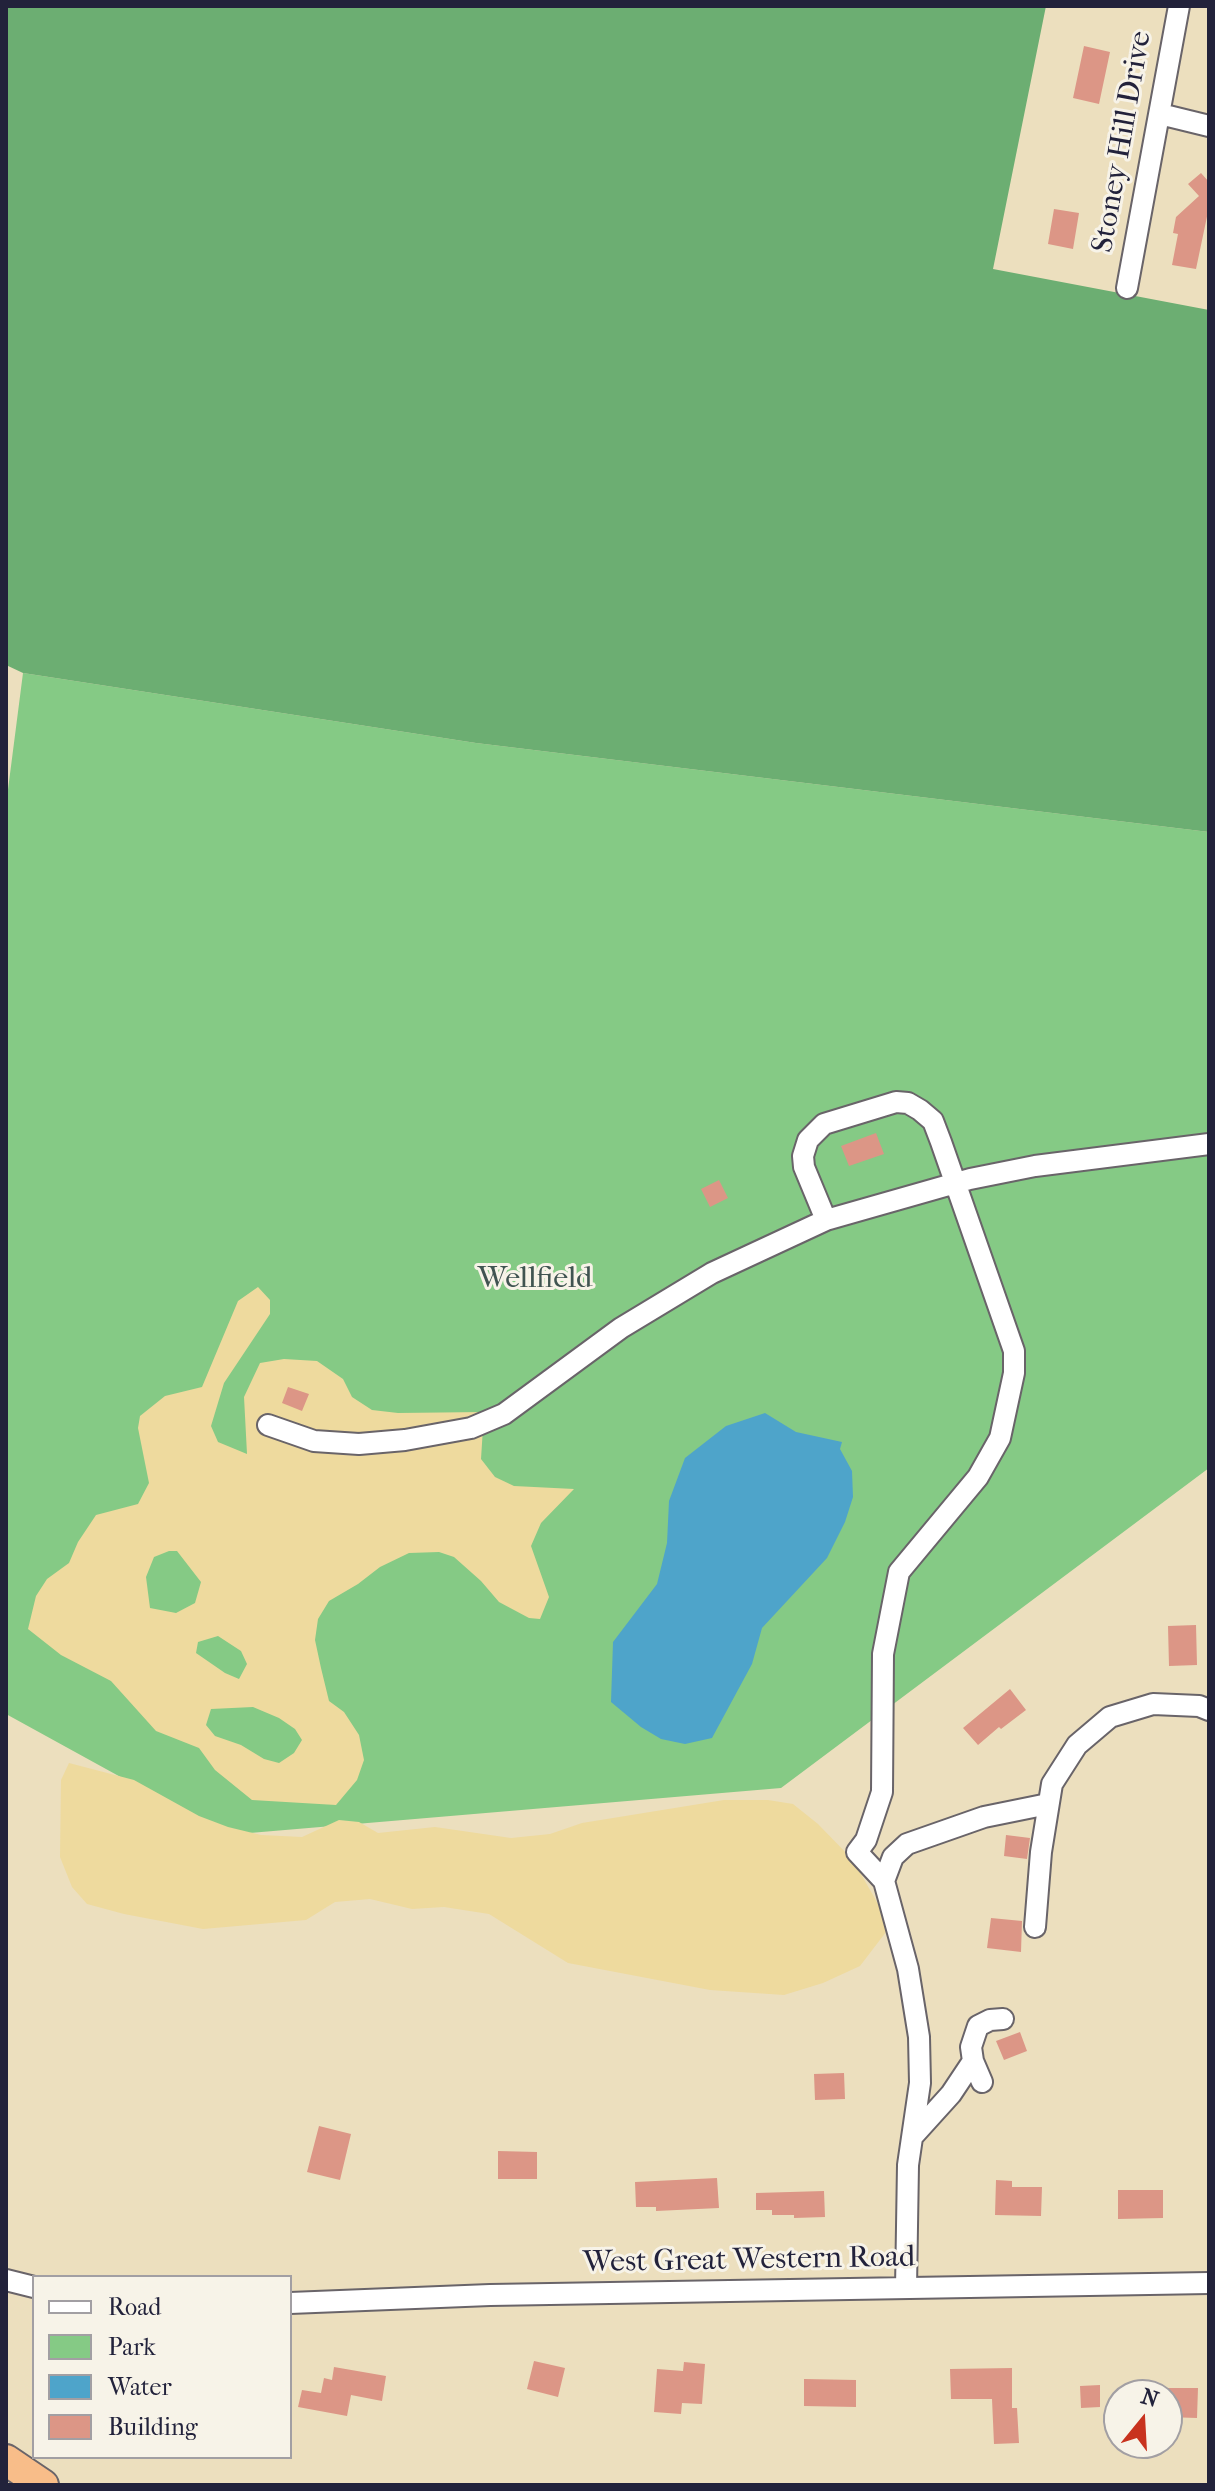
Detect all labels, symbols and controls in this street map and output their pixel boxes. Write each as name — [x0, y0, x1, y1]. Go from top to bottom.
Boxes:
street label: Stoney Hill Drive — [1086, 28, 1160, 256]
park label: Wellfield — [478, 1262, 592, 1298]
street label: West Great Western Road — [582, 2240, 916, 2282]
legend — [32, 2275, 292, 2459]
text: Road — [108, 2293, 161, 2321]
text: Park — [108, 2333, 156, 2361]
text: Water — [108, 2373, 172, 2401]
north arrow — [1103, 2379, 1183, 2459]
text: N — [1138, 2383, 1162, 2413]
text: Building — [108, 2413, 198, 2441]

